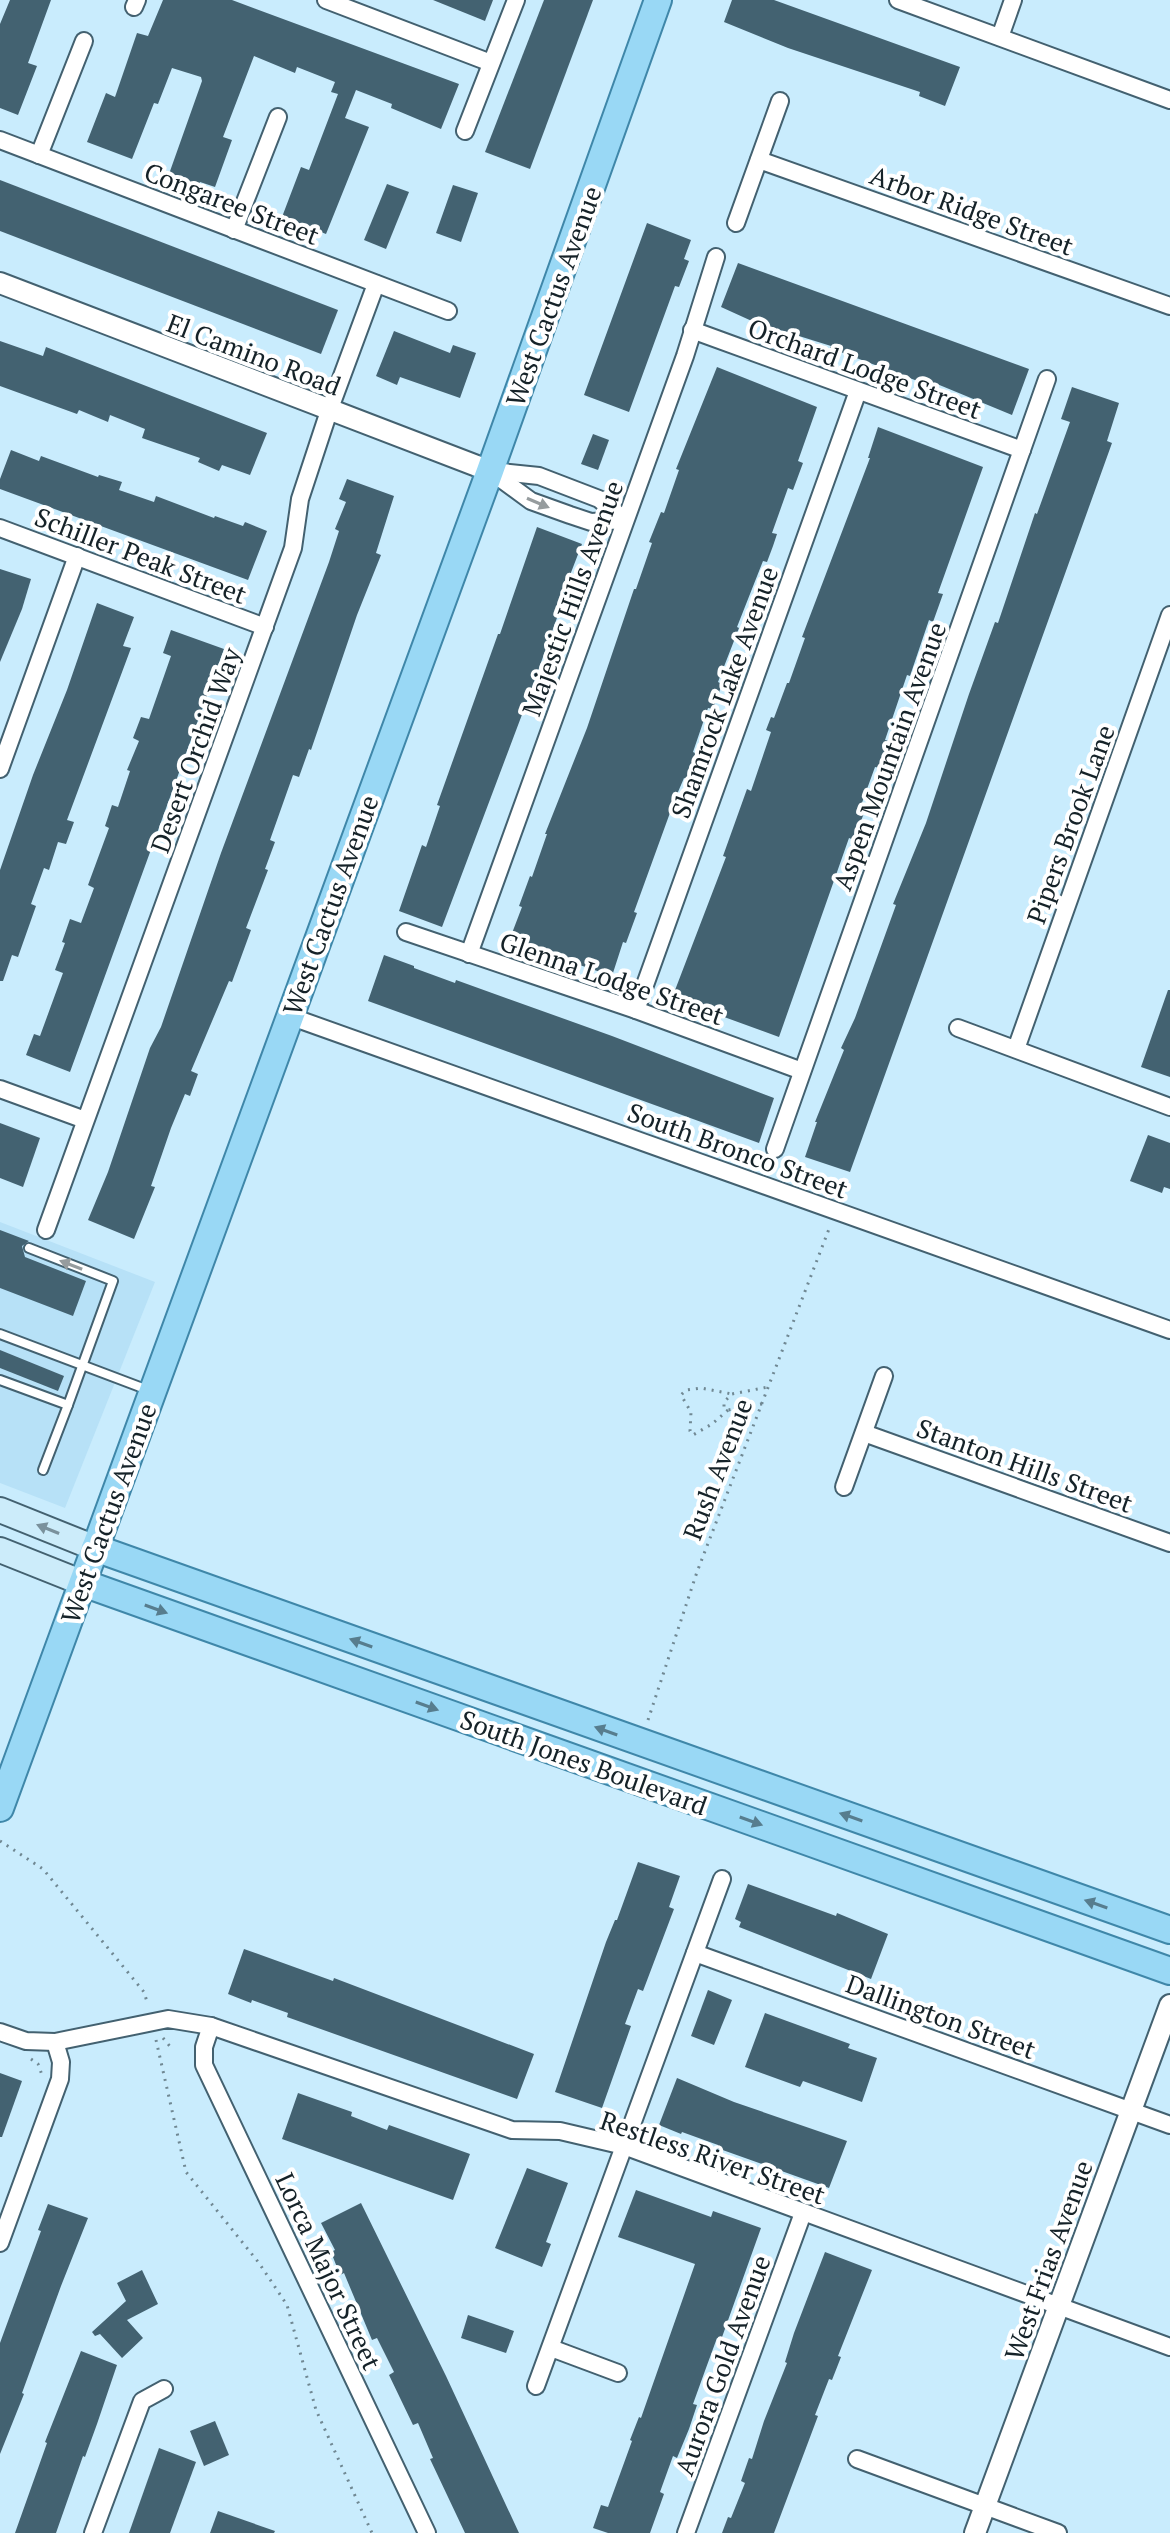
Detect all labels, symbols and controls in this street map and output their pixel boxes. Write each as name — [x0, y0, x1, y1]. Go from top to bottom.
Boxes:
street label: Congaree Street — [140, 154, 325, 252]
street label: Arbor Ridge Street — [866, 157, 1079, 263]
street label: West Cactus Avenue — [497, 181, 609, 411]
street label: El Camino Road — [162, 305, 346, 403]
street label: Orchard Lodge Street — [744, 310, 987, 426]
street label: Majestic Hills Avenue — [514, 476, 630, 720]
one-way arrow — [526, 496, 550, 509]
street label: Schiller Peak Street — [30, 499, 252, 611]
street label: Shamrock Lake Avenue — [663, 561, 785, 823]
street label: Aspen Mountain Avenue — [825, 617, 953, 895]
street label: Desert Orchid Way — [142, 642, 248, 857]
street label: Pipers Brook Lane — [1018, 720, 1122, 928]
street label: West Cactus Avenue — [274, 790, 386, 1020]
street label: Glenna Lodge Street — [496, 924, 729, 1032]
street label: South Bronco Street — [623, 1094, 853, 1206]
one-way arrow — [59, 1258, 83, 1271]
street label: Rush Avenue — [674, 1393, 760, 1545]
street label: West Cactus Avenue — [52, 1398, 164, 1628]
street label: Stanton Hills Street — [912, 1410, 1138, 1520]
one-way arrow — [36, 1522, 60, 1535]
one-way arrow — [144, 1604, 168, 1616]
one-way arrow — [349, 1636, 373, 1649]
one-way arrow — [416, 1700, 440, 1713]
street label: South Jones Boulevard — [456, 1702, 712, 1822]
one-way arrow — [594, 1724, 618, 1736]
one-way arrow — [839, 1811, 863, 1823]
one-way arrow — [740, 1816, 764, 1828]
one-way arrow — [1084, 1897, 1108, 1910]
street label: Dallington Street — [842, 1966, 1041, 2066]
street label: Restless River Street — [596, 2103, 830, 2212]
street label: West Frias Avenue — [996, 2155, 1100, 2365]
street label: Lorca Major Street — [268, 2167, 390, 2375]
street label: Aurora Gold Avenue — [666, 2250, 778, 2480]

